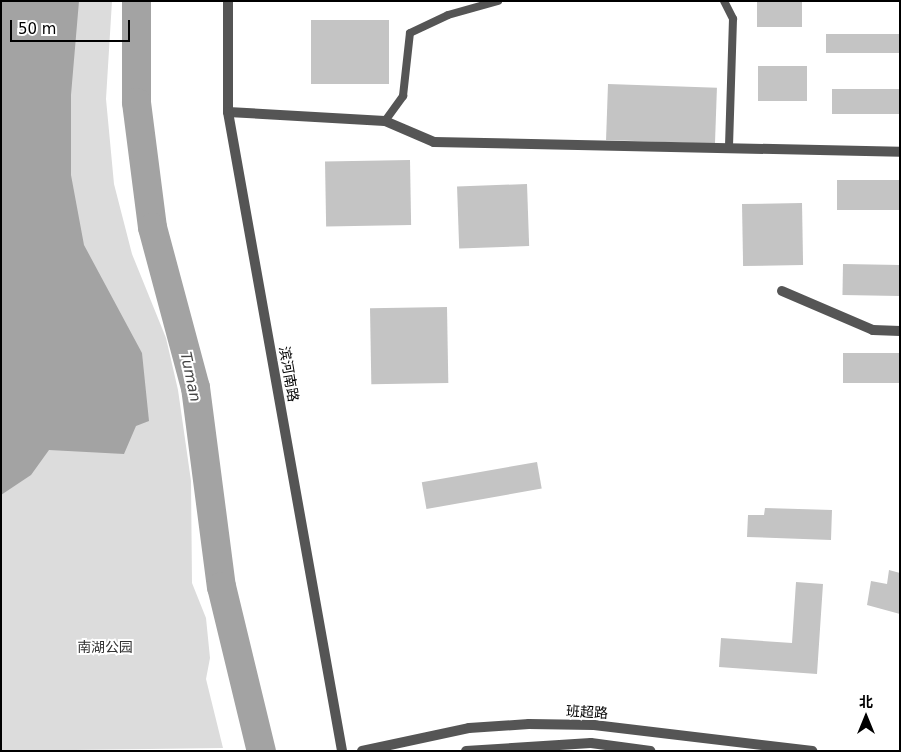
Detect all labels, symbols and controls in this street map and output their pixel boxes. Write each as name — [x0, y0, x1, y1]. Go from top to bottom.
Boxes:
scale bar — [12, 10, 132, 42]
text: 50 m — [18, 20, 56, 38]
street label: 滨河南路 — [276, 345, 302, 403]
water label: Tuman — [176, 350, 204, 404]
park label: 南湖公园 — [77, 639, 133, 655]
north arrow — [841, 692, 891, 742]
text: 北 — [859, 694, 873, 710]
street label: 班超路 — [566, 703, 608, 721]

